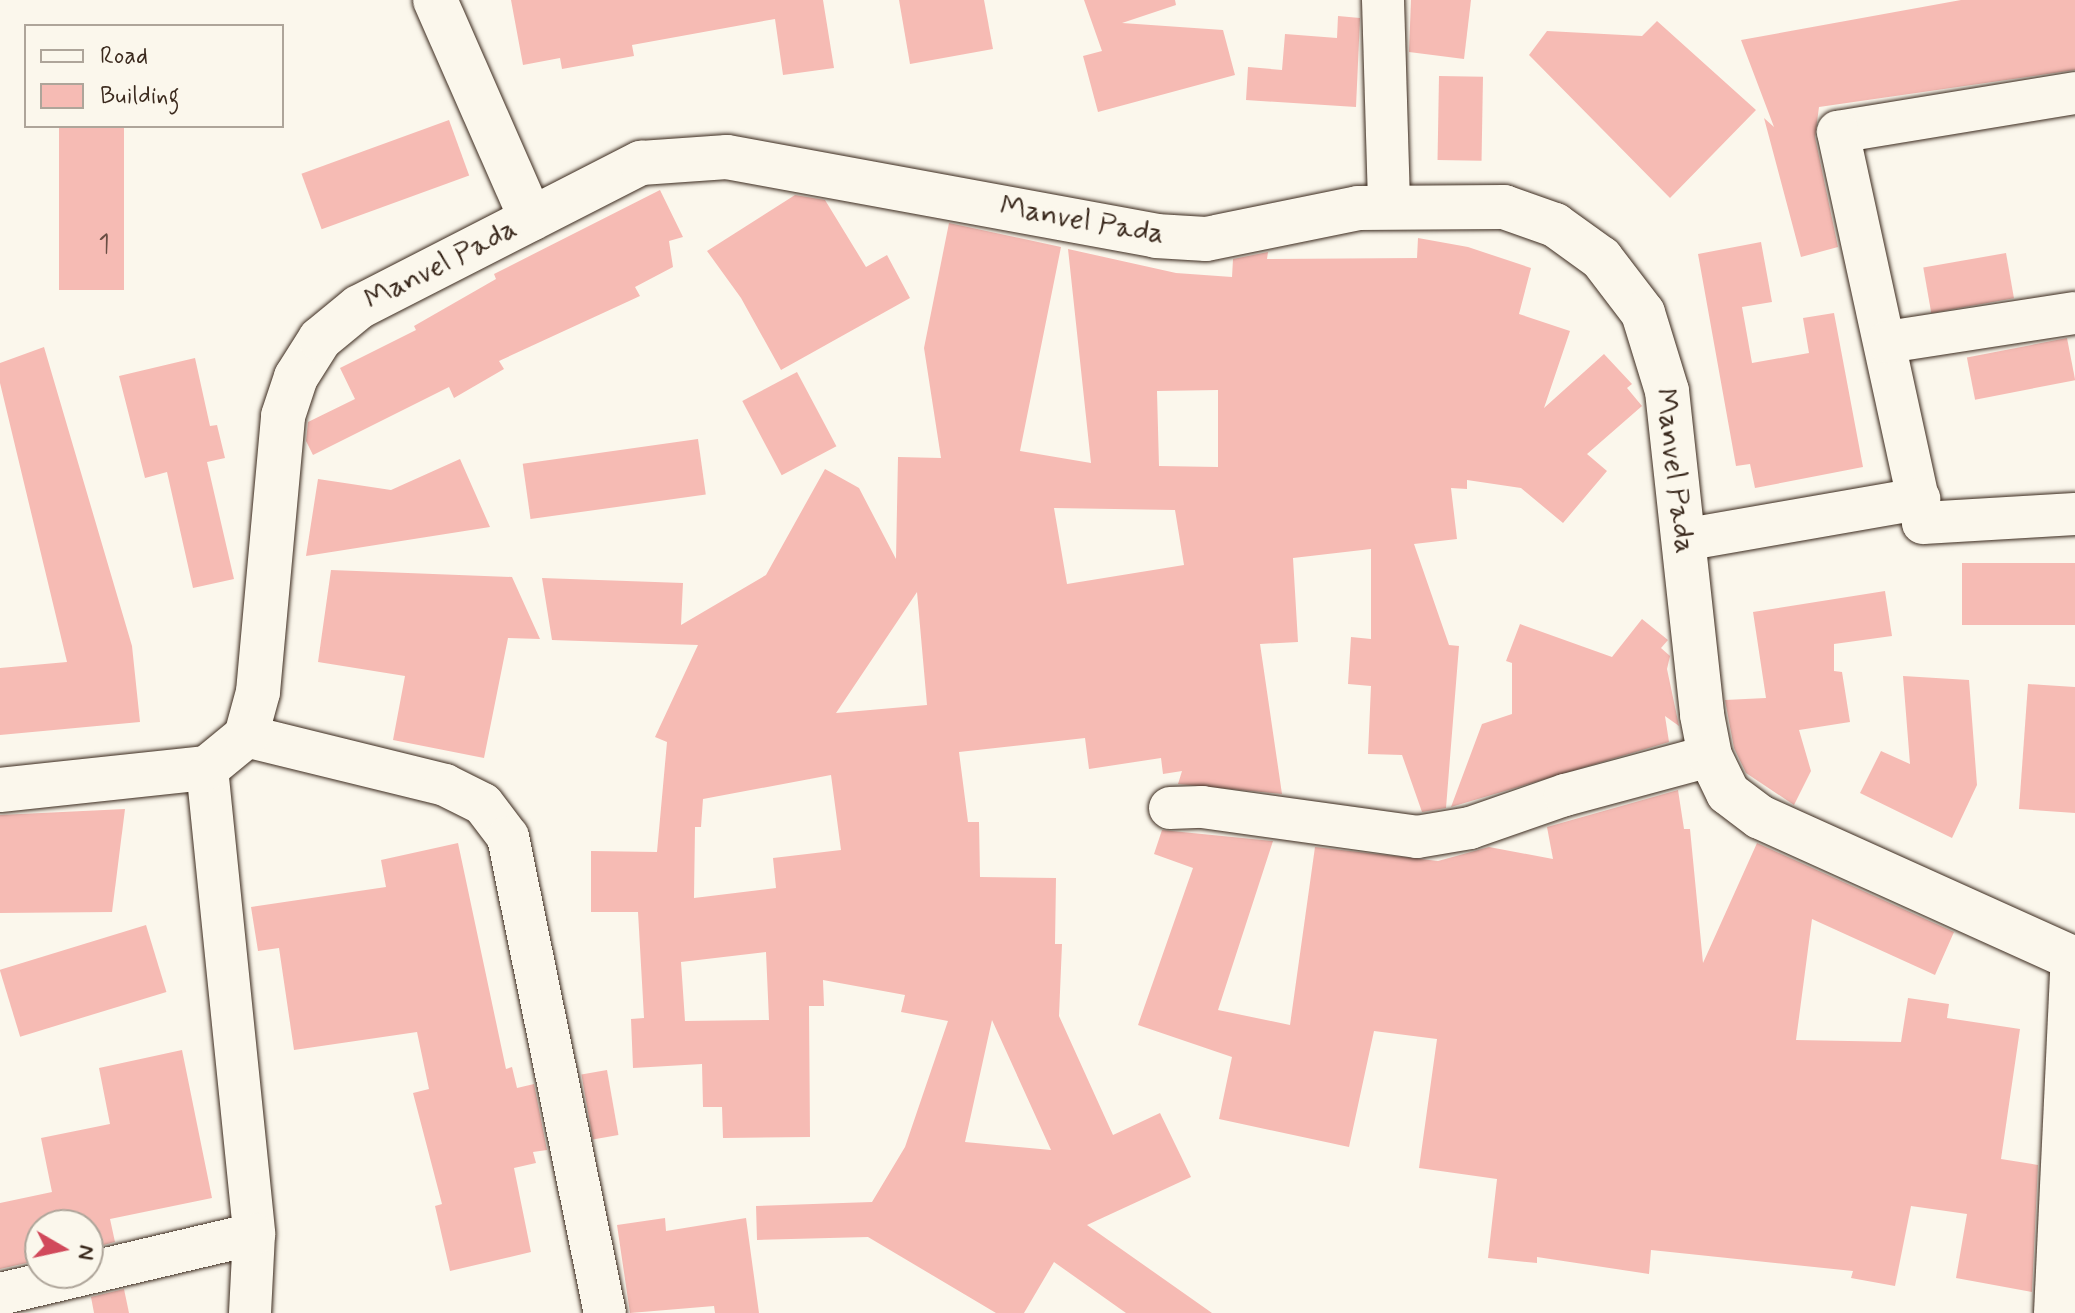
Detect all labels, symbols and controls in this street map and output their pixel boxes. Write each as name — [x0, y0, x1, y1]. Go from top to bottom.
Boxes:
legend — [24, 24, 284, 128]
text: Road — [100, 41, 148, 72]
text: Building — [100, 81, 180, 112]
street label: Manvel Pada — [999, 189, 1165, 253]
street label: Manvel Pada — [360, 212, 522, 318]
house number: 1 — [98, 230, 110, 262]
street label: Manvel Pada — [1646, 388, 1702, 554]
north arrow — [24, 1209, 104, 1289]
text: N — [71, 1243, 101, 1262]

